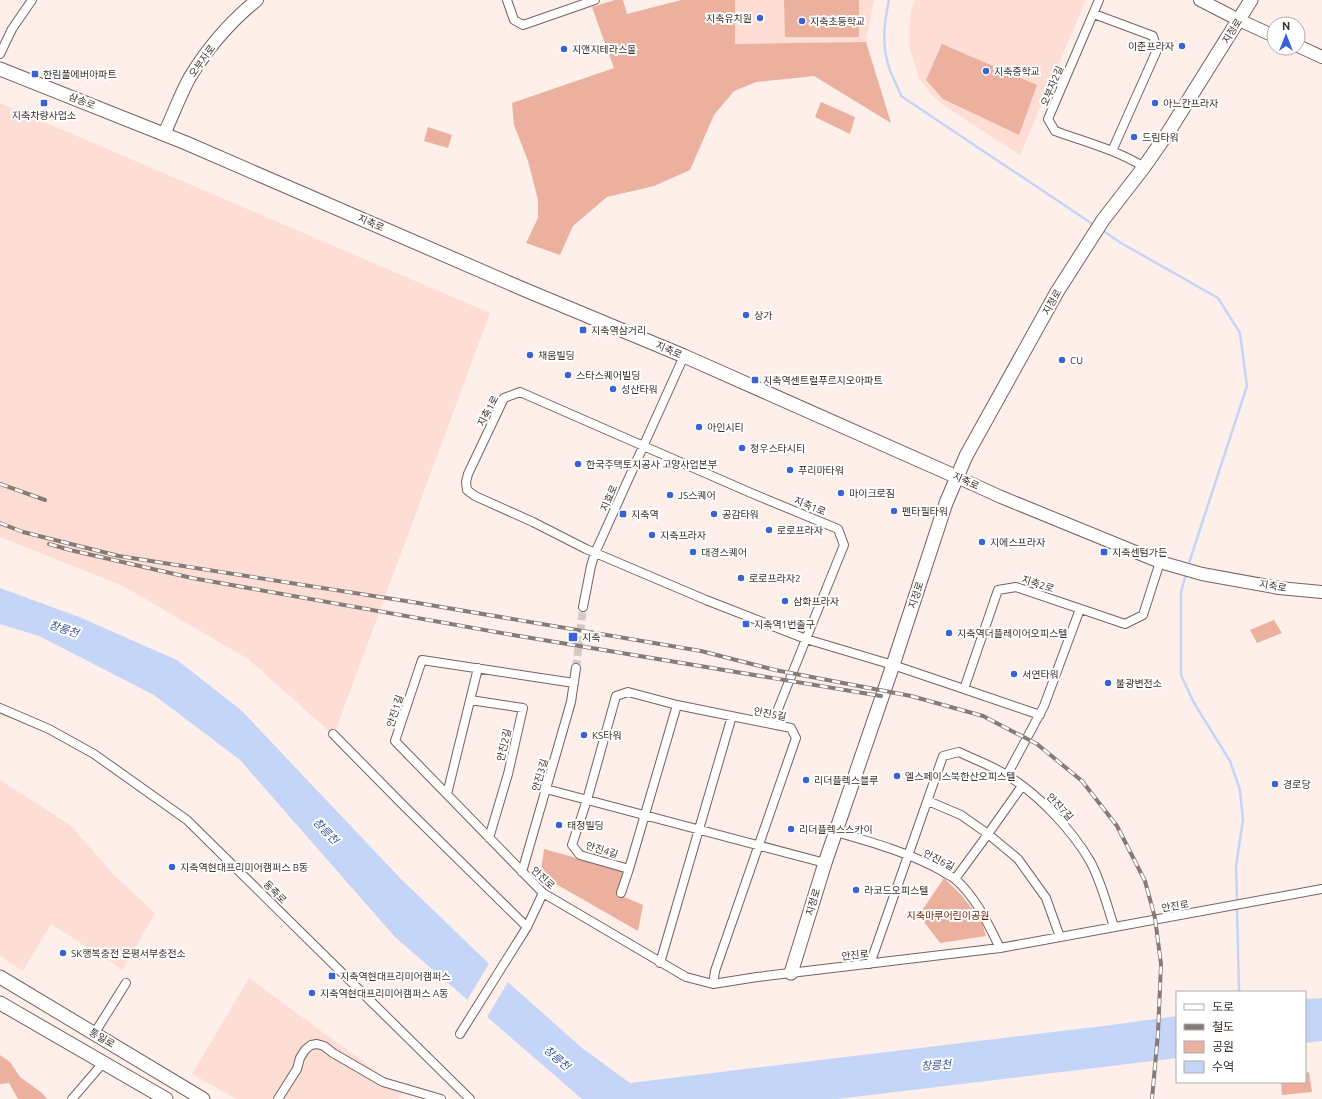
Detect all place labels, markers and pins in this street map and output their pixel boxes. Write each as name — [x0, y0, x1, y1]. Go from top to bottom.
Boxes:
place label: 지축유치원 — [706, 13, 752, 24]
marker: 지축유치원 — [755, 13, 765, 23]
marker: 지축초등학교 — [797, 16, 807, 26]
place label: 지축초등학교 — [810, 16, 865, 27]
place label: 이준프라자 — [1128, 41, 1175, 52]
marker: 이준프라자 — [1177, 41, 1187, 51]
marker: 지앤지테라스몰 — [559, 44, 569, 54]
place label: 지앤지테라스몰 — [572, 44, 636, 55]
marker: 지축중학교 — [981, 66, 991, 76]
place label: 지축중학교 — [994, 66, 1040, 77]
marker: 한림풀에버아파트 — [30, 69, 40, 79]
place label: 한림풀에버아파트 — [43, 69, 117, 80]
marker: 지축차량사업소 — [39, 98, 49, 108]
marker: 아느칸프라자 — [1150, 98, 1160, 108]
place label: 아느칸프라자 — [1163, 98, 1219, 109]
place label: 지축차량사업소 — [12, 110, 76, 121]
marker: 드림타워 — [1129, 132, 1139, 142]
place label: 드림타워 — [1142, 132, 1179, 143]
marker: 상가 — [741, 310, 751, 320]
place label: 상가 — [754, 310, 772, 321]
marker: 지축역삼거리 — [578, 325, 588, 335]
place label: 지축역삼거리 — [591, 325, 646, 336]
marker: 채움빌딩 — [525, 350, 535, 360]
place label: 채움빌딩 — [538, 350, 575, 361]
marker: CU — [1057, 355, 1067, 365]
place label: CU — [1070, 355, 1083, 366]
marker: 스타스퀘어빌딩 — [563, 370, 573, 380]
place label: 스타스퀘어빌딩 — [576, 370, 640, 381]
marker: 지축역센트럴푸르지오아파트 — [750, 375, 760, 385]
place label: 지축역센트럴푸르지오아파트 — [763, 375, 883, 386]
marker: 성산타워 — [608, 384, 618, 394]
place label: 성산타워 — [621, 384, 658, 395]
marker: 아인시티 — [694, 422, 704, 432]
place label: 아인시티 — [707, 422, 744, 433]
marker: 청우스타시티 — [737, 443, 747, 453]
place label: 청우스타시티 — [750, 443, 805, 454]
marker: 한국주택토지공사 고양사업본부 — [573, 459, 583, 469]
place label: 한국주택토지공사 고양사업본부 — [586, 459, 717, 470]
marker: 푸리마타워 — [785, 465, 795, 475]
place label: 푸리마타워 — [798, 465, 844, 476]
marker: 마이크로짐 — [836, 488, 846, 498]
place label: 마이크로짐 — [849, 488, 895, 499]
marker: JS스퀘어 — [665, 490, 675, 500]
place label: JS스퀘어 — [678, 490, 716, 501]
marker: 펜타필타워 — [889, 506, 899, 516]
place label: 펜타필타워 — [902, 506, 948, 517]
marker: 지축역 — [618, 509, 628, 519]
place label: 지축역 — [631, 509, 659, 520]
marker: 공감타워 — [709, 509, 719, 519]
place label: 공감타워 — [722, 509, 759, 520]
marker: 로로프라자 — [764, 525, 774, 535]
place label: 로로프라자 — [777, 525, 824, 536]
marker: 지축프라자 — [647, 530, 657, 540]
place label: 지축프라자 — [660, 530, 707, 541]
marker: 지에스프라자 — [977, 537, 987, 547]
place label: 지에스프라자 — [990, 537, 1046, 548]
marker: 대경스퀘어 — [688, 547, 698, 557]
place label: 대경스퀘어 — [701, 547, 747, 558]
marker: 지축센텀가든 — [1099, 547, 1109, 557]
place label: 지축센텀가든 — [1112, 547, 1167, 558]
marker: 로로프라자2 — [736, 573, 746, 583]
place label: 로로프라자2 — [749, 573, 801, 584]
marker: 삼화프라자 — [780, 596, 790, 606]
place label: 삼화프라자 — [793, 596, 840, 607]
marker: 지축역1번출구 — [741, 619, 751, 629]
place label: 지축역1번출구 — [754, 619, 815, 630]
marker: 지축역더플레이어오피스텔 — [944, 628, 954, 638]
place label: 지축역더플레이어오피스텔 — [957, 628, 1067, 639]
marker: 지축 — [567, 631, 579, 643]
place label: 지축 — [582, 632, 600, 643]
marker: 서연타워 — [1009, 669, 1019, 679]
place label: 서연타워 — [1022, 669, 1059, 680]
marker: 불광변전소 — [1103, 678, 1113, 688]
place label: 불광변전소 — [1116, 678, 1162, 689]
marker: KS타워 — [579, 730, 589, 740]
place label: KS타워 — [592, 730, 622, 741]
marker: 엘스페이스북한산오피스텔 — [892, 771, 902, 781]
place label: 엘스페이스북한산오피스텔 — [905, 771, 1015, 782]
marker: 리더플렉스블루 — [801, 775, 811, 785]
place label: 리더플렉스블루 — [814, 775, 878, 786]
marker: 경로당 — [1270, 779, 1280, 789]
place label: 경로당 — [1283, 779, 1311, 790]
marker: 태정빌딩 — [554, 820, 564, 830]
place label: 태정빌딩 — [567, 820, 604, 831]
marker: 리더플렉스스카이 — [786, 824, 796, 834]
place label: 리더플렉스스카이 — [799, 824, 873, 835]
marker: 지축역현대프리미어캠퍼스 B동 — [167, 862, 177, 872]
place label: 지축역현대프리미어캠퍼스 B동 — [180, 862, 308, 873]
marker: 라코드오피스텔 — [851, 885, 861, 895]
place label: 라코드오피스텔 — [864, 885, 928, 896]
marker: SK행복충전 은평서부충전소 — [58, 948, 68, 958]
place label: SK행복충전 은평서부충전소 — [71, 948, 186, 959]
marker: 지축역현대프리미어캠퍼스 — [327, 971, 337, 981]
place label: 지축역현대프리미어캠퍼스 — [340, 971, 450, 982]
marker: 지축역현대프리미어캠퍼스 A동 — [307, 988, 317, 998]
place label: 지축역현대프리미어캠퍼스 A동 — [320, 988, 448, 999]

